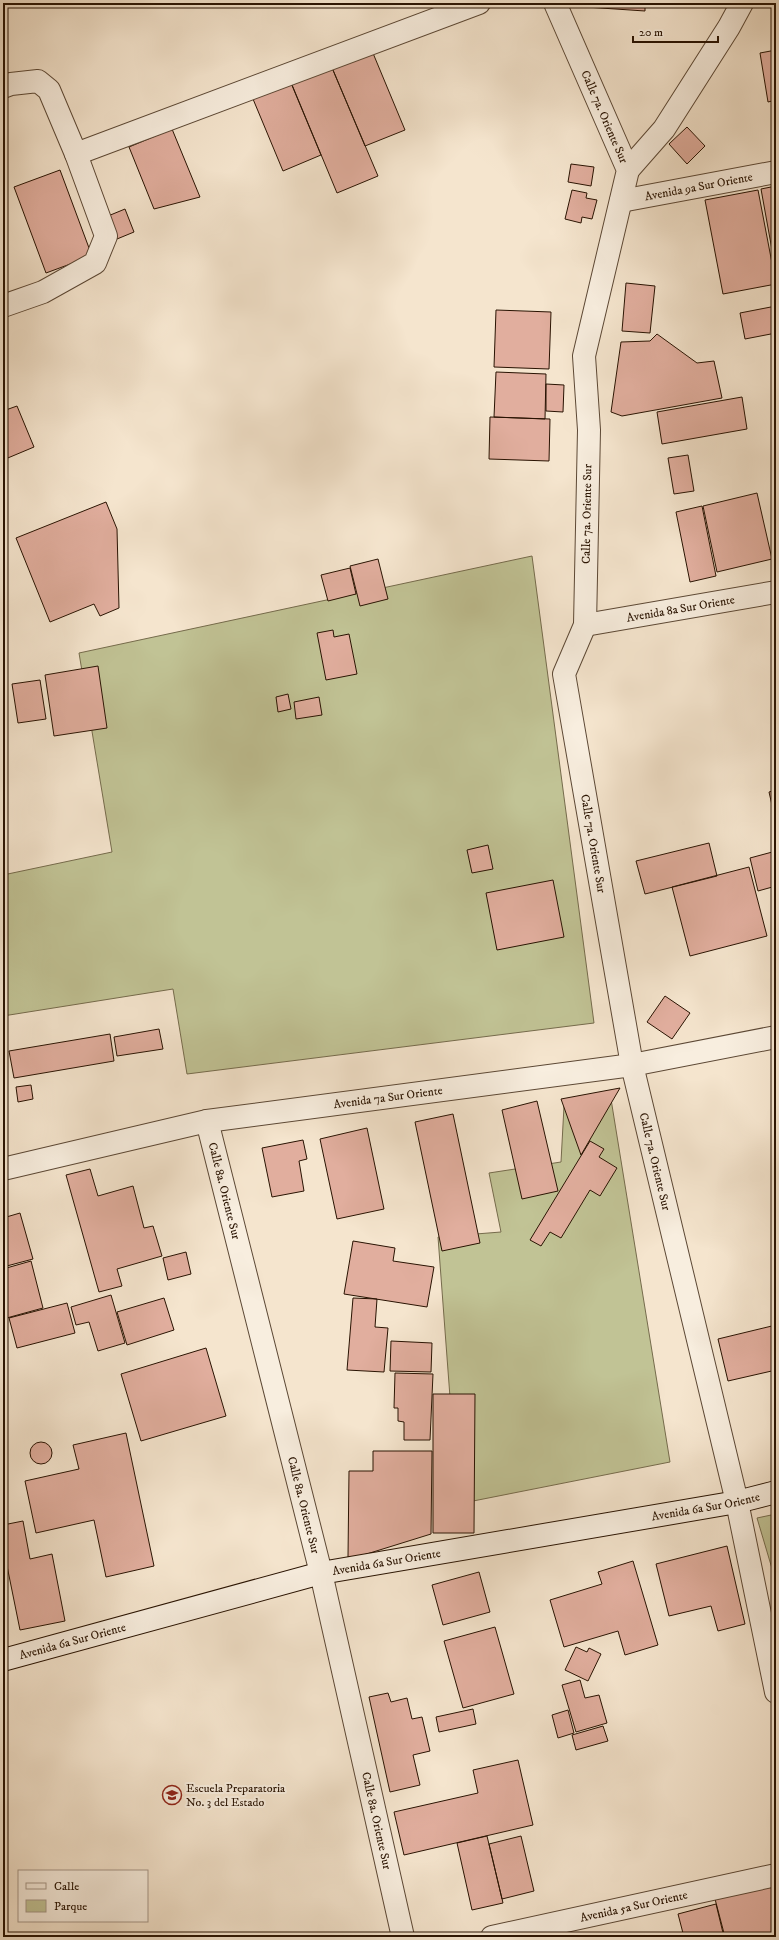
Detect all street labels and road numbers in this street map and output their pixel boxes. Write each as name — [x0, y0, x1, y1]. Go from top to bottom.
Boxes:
street label: Calle 7a. Oriente Sur — [578, 68, 632, 166]
street label: Avenida 9a Sur Oriente — [643, 169, 754, 204]
street label: Calle 7a. Oriente Sur — [579, 463, 595, 564]
street label: Avenida 8a Sur Oriente — [625, 592, 736, 625]
street label: Calle 7a. Oriente Sur — [578, 793, 610, 895]
street label: Avenida 7a Sur Oriente — [332, 1083, 443, 1112]
street label: Calle 7a. Oriente Sur — [636, 1111, 674, 1212]
street label: Calle 8a. Oriente Sur — [205, 1141, 244, 1241]
street label: Calle 8a. Oriente Sur — [284, 1455, 323, 1556]
street label: Avenida 6a Sur Oriente — [650, 1489, 761, 1524]
street label: Avenida 6a Sur Oriente — [331, 1545, 442, 1578]
street label: Avenida 6a Sur Oriente — [17, 1619, 127, 1663]
street label: Calle 8a. Oriente Sur — [359, 1770, 395, 1871]
street label: Avenida 5a Sur Oriente — [579, 1887, 689, 1925]

